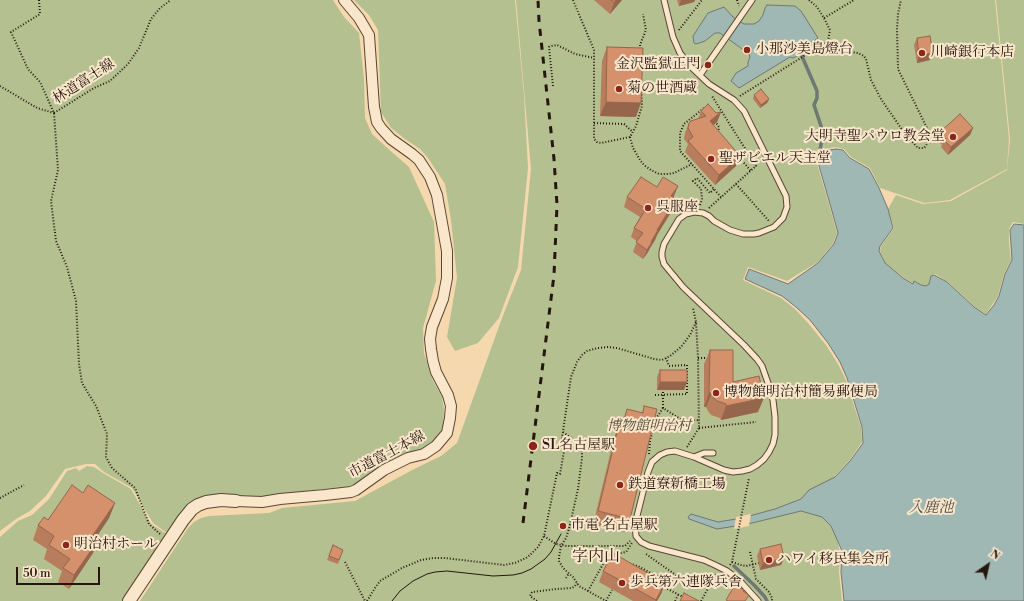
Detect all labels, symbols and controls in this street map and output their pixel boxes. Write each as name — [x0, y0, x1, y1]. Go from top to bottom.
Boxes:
place label: 小那沙美島燈台 — [755, 42, 853, 58]
marker: 小那沙美島燈台 — [742, 45, 752, 55]
place label: 川崎銀行本店 — [930, 45, 1014, 61]
marker: 川崎銀行本店 — [917, 48, 927, 58]
street label: 林道富士線 — [50, 56, 118, 108]
place label: 金沢監獄正門 — [616, 57, 700, 73]
marker: 金沢監獄正門 — [703, 60, 713, 70]
place label: 菊の世酒蔵 — [627, 81, 697, 97]
marker: 菊の世酒蔵 — [614, 84, 624, 94]
place label: 大明寺聖パウロ教会堂 — [805, 129, 945, 145]
marker: 大明寺聖パウロ教会堂 — [948, 132, 958, 142]
place label: 聖ザビエル天主堂 — [719, 151, 831, 167]
marker: 聖ザビエル天主堂 — [706, 154, 716, 164]
place label: 呉服座 — [656, 200, 698, 216]
marker: 呉服座 — [643, 203, 653, 213]
place label: 博物館明治村簡易郵便局 — [724, 385, 878, 401]
marker: 博物館明治村簡易郵便局 — [711, 388, 721, 398]
park label: 博物館明治村 — [607, 419, 691, 435]
street label: 市道富士本線 — [346, 428, 428, 482]
place label: SL名古屋駅 — [542, 438, 615, 454]
marker: SL名古屋駅 — [527, 440, 539, 452]
place label: 鉄道寮新橋工場 — [628, 477, 726, 493]
marker: 鉄道寮新橋工場 — [615, 480, 625, 490]
water label: 入鹿池 — [909, 499, 953, 517]
place label: 市電 名古屋駅 — [571, 518, 658, 534]
marker: 市電 名古屋駅 — [558, 521, 568, 531]
place label: 明治村ホール — [74, 537, 158, 553]
marker: 明治村ホール — [61, 540, 71, 550]
north arrow — [968, 545, 1008, 585]
district label: 字内山 — [572, 547, 620, 567]
text: N — [987, 547, 1002, 563]
place label: ハワイ移民集会所 — [777, 552, 889, 568]
marker: ハワイ移民集会所 — [764, 555, 774, 565]
scale bar — [18, 559, 102, 585]
text: 50 m — [23, 566, 51, 581]
place label: 歩兵第六連隊兵舎 — [630, 575, 742, 591]
marker: 歩兵第六連隊兵舎 — [617, 578, 627, 588]

